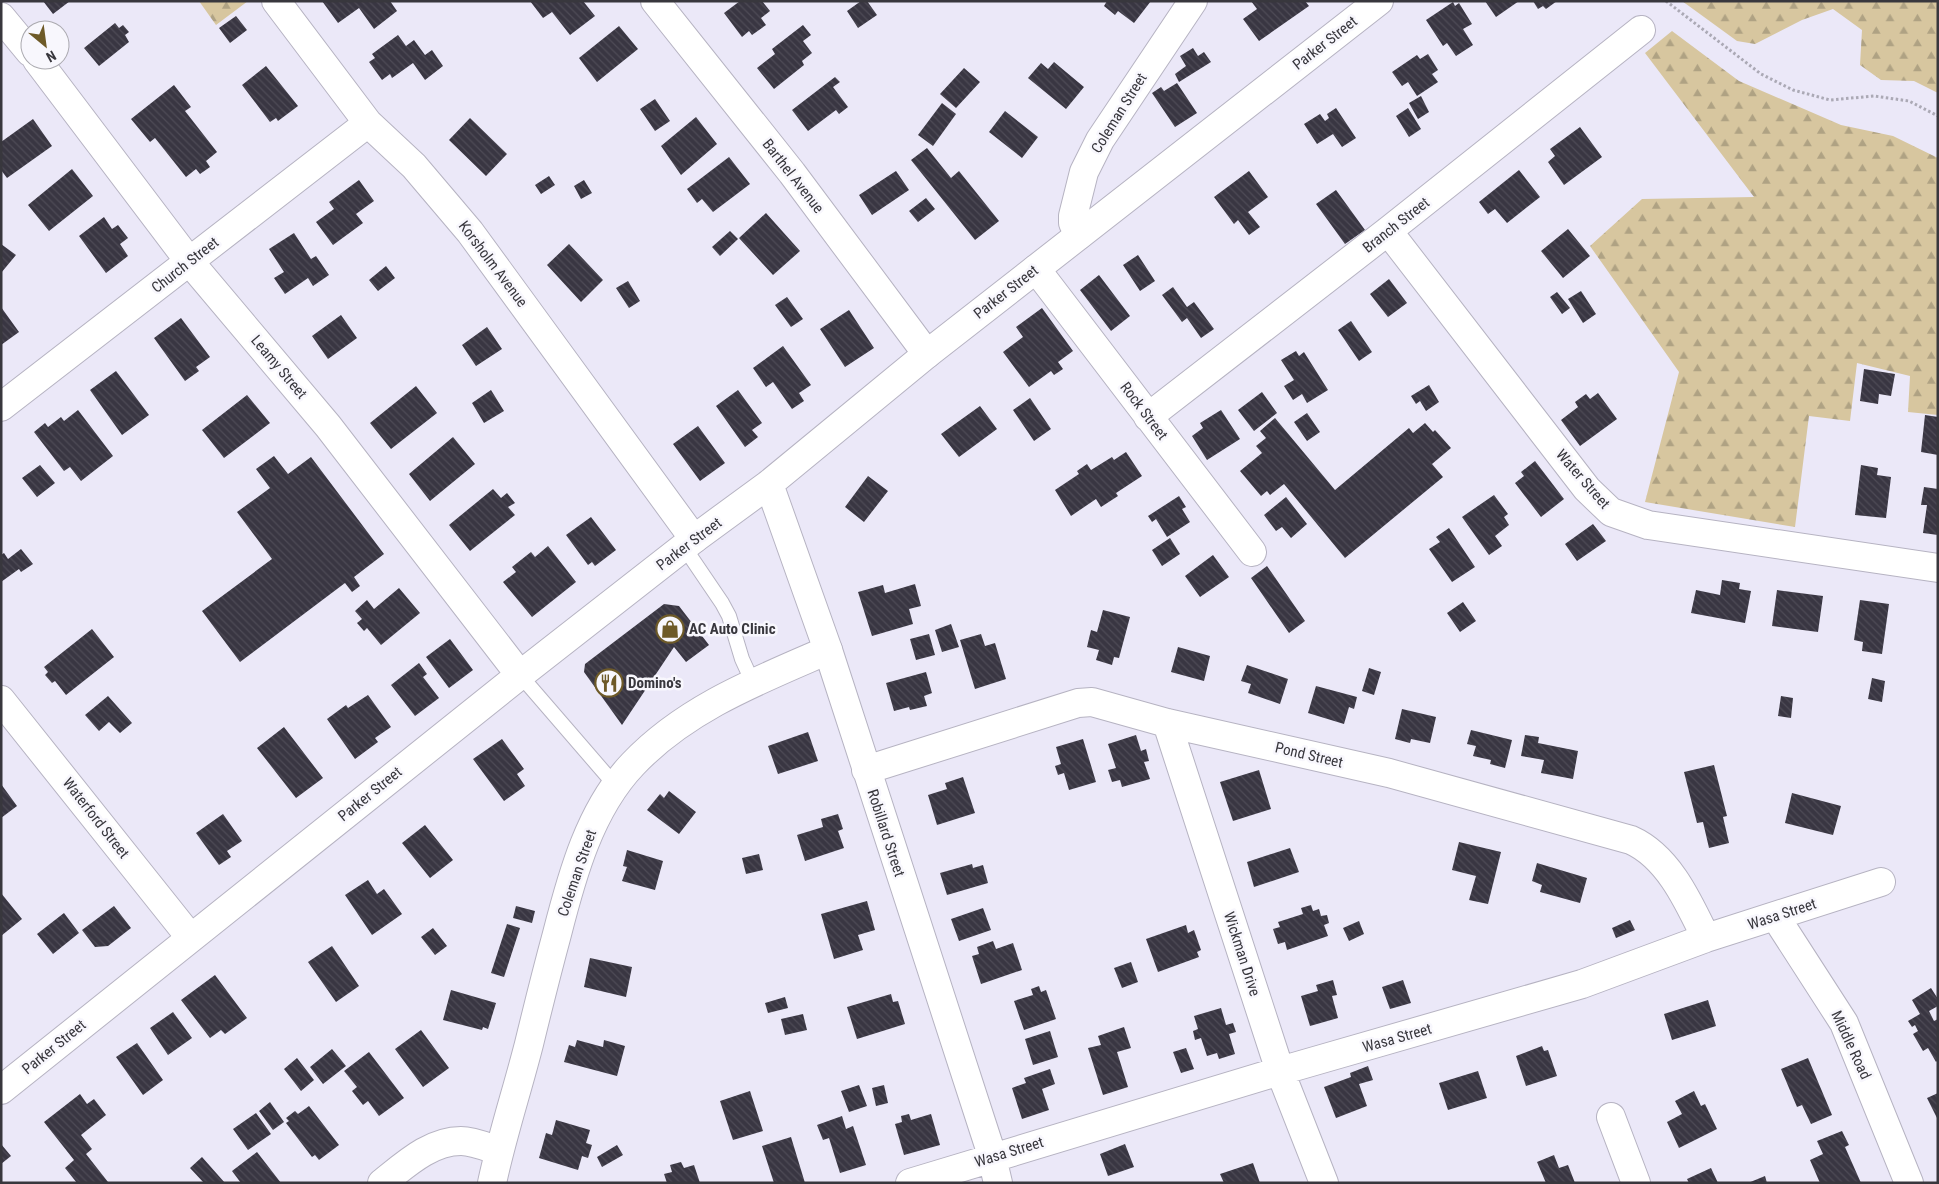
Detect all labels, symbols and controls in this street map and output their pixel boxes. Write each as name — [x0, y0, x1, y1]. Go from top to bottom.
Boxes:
street label: Parker Street — [1289, 12, 1361, 74]
north arrow — [20, 20, 70, 70]
text: N — [44, 47, 59, 65]
street label: Coleman Street — [1087, 70, 1151, 156]
street label: Barthel Avenue — [758, 135, 828, 217]
street label: Branch Street — [1359, 193, 1433, 257]
street label: Korsholm Avenue — [455, 217, 531, 311]
street label: Church Street — [148, 233, 222, 297]
street label: Parker Street — [970, 261, 1042, 323]
street label: Leamy Street — [247, 332, 311, 402]
street label: Rock Street — [1116, 379, 1172, 443]
street label: Water Street — [1552, 446, 1614, 512]
street label: Parker Street — [653, 514, 725, 574]
shop icon: AC Auto Clinic — [655, 614, 685, 644]
place label: AC Auto Clinic — [689, 620, 776, 638]
restaurant icon: Domino's — [594, 668, 624, 698]
place label: Domino's — [628, 674, 682, 692]
street label: Pond Street — [1273, 738, 1345, 772]
street label: Parker Street — [334, 763, 406, 825]
street label: Waterford Street — [59, 774, 133, 862]
street label: Robillard Street — [863, 787, 909, 879]
street label: Coleman Street — [554, 827, 600, 919]
street label: Wasa Street — [1745, 894, 1819, 934]
street label: Wickman Drive — [1220, 910, 1264, 998]
street label: Middle Road — [1827, 1008, 1875, 1082]
street label: Parker Street — [18, 1016, 90, 1078]
street label: Wasa Street — [1360, 1020, 1434, 1056]
street label: Wasa Street — [972, 1133, 1046, 1171]

